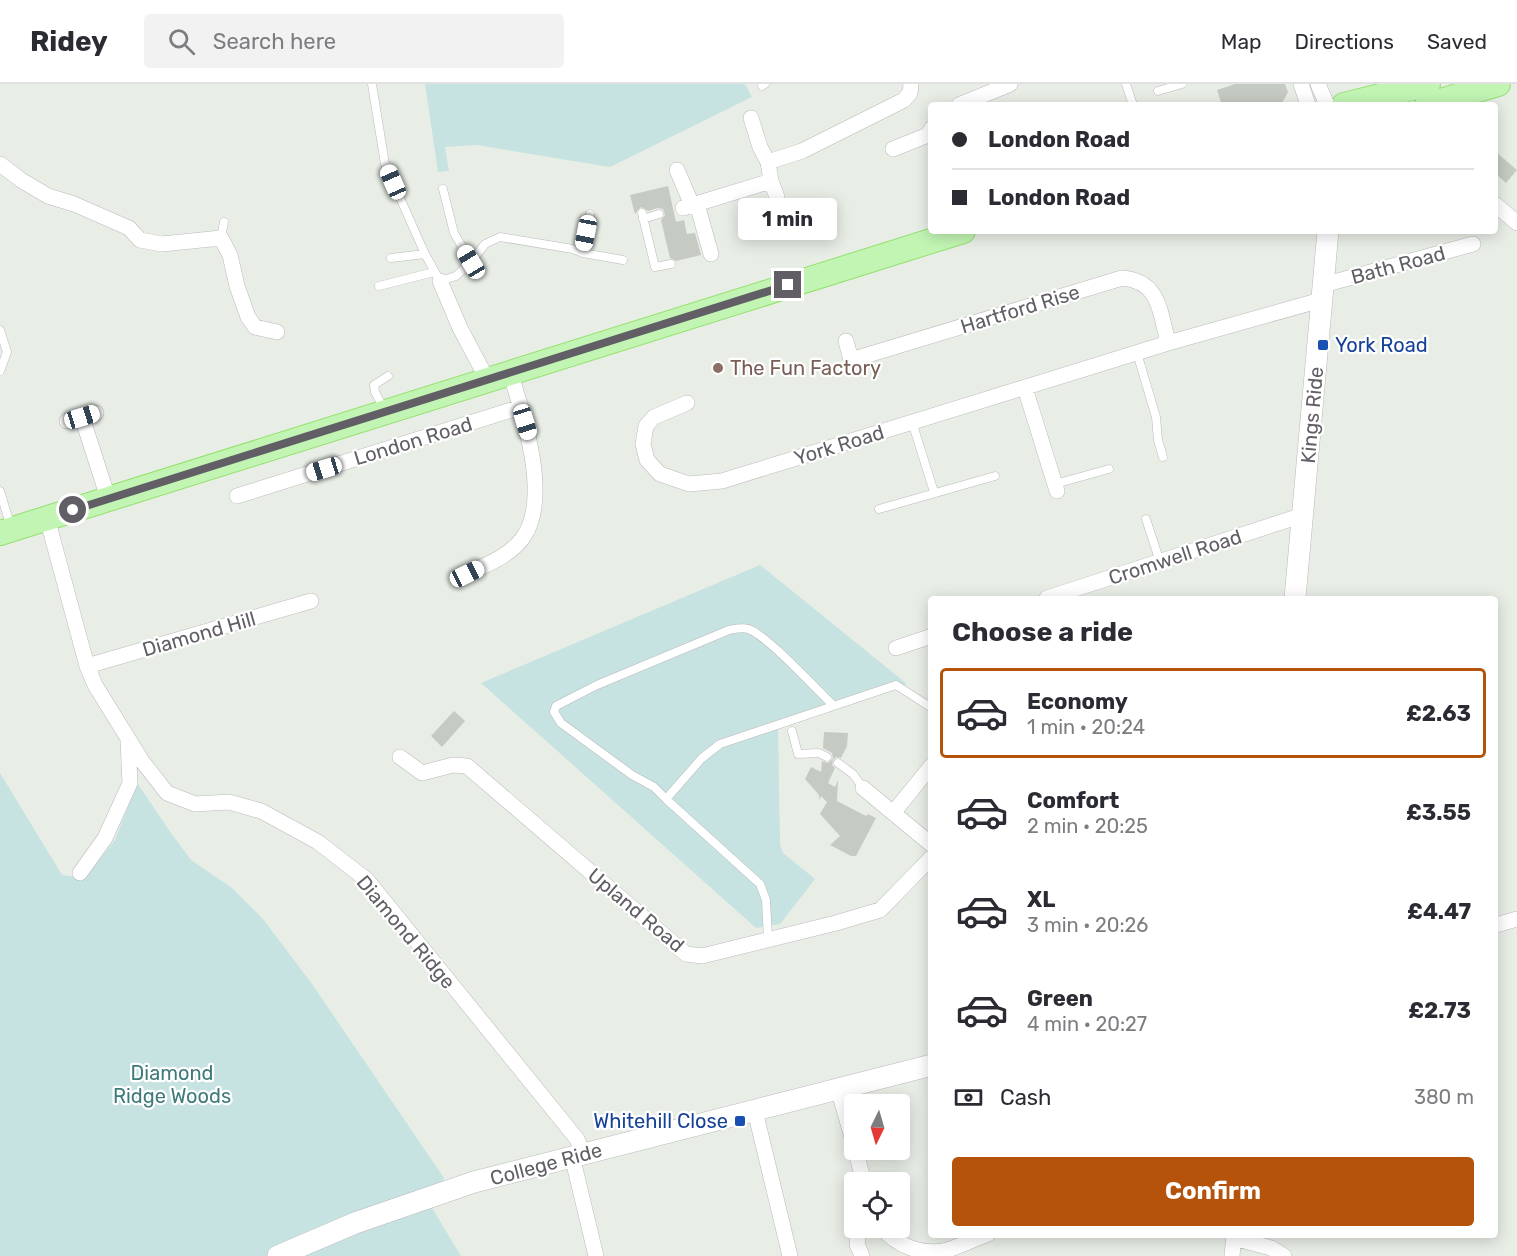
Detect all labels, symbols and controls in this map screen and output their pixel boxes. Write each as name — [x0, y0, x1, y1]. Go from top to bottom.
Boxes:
search box — [144, 14, 564, 68]
text: Ridey — [30, 25, 108, 58]
icon: search — [165, 25, 198, 58]
text: Search here — [213, 28, 336, 55]
text: Map — [1221, 29, 1262, 54]
text: Directions — [1295, 29, 1394, 54]
text: Saved — [1427, 29, 1487, 54]
text: London Road — [988, 126, 1130, 153]
car — [377, 162, 409, 202]
text: London Road — [988, 184, 1130, 211]
callout: 1 min — [738, 198, 838, 240]
text: 1 min — [762, 207, 813, 231]
car — [574, 214, 598, 252]
street label: Bath Road — [1348, 241, 1448, 289]
car — [454, 242, 488, 282]
route end — [774, 271, 801, 298]
street label: Hartford Rise — [958, 280, 1082, 338]
place label: York Road — [1335, 333, 1428, 357]
marker: York Road — [1316, 338, 1330, 352]
place label: The Fun Factory — [730, 356, 881, 380]
marker: The Fun Factory — [711, 361, 725, 375]
street label: Kings Ride — [1296, 366, 1328, 464]
car — [511, 402, 539, 442]
car — [62, 403, 102, 431]
street label: London Road — [351, 412, 475, 470]
street label: York Road — [791, 420, 887, 470]
car — [304, 455, 344, 483]
route start — [59, 496, 86, 523]
street label: Cromwell Road — [1105, 524, 1245, 590]
car — [447, 558, 487, 590]
street label: Diamond Hill — [140, 606, 258, 662]
text: Choose a ride — [952, 616, 1133, 648]
icon: car — [955, 686, 1009, 740]
text: Economy — [1027, 688, 1128, 715]
text: £2.63 — [1406, 700, 1471, 727]
text: 1 min · 20:24 — [1027, 715, 1145, 739]
icon: car — [955, 785, 1009, 839]
text: Comfort — [1027, 787, 1119, 814]
text: £3.55 — [1406, 799, 1471, 826]
text: 2 min · 20:25 — [1027, 814, 1148, 838]
street label: Upland Road — [583, 863, 689, 957]
street label: Diamond Ridge — [352, 870, 460, 994]
icon: car — [955, 884, 1009, 938]
text: XL — [1027, 886, 1055, 913]
text: £4.47 — [1407, 898, 1471, 925]
text: 3 min · 20:26 — [1027, 913, 1148, 937]
icon: car — [955, 983, 1009, 1037]
text: Green — [1027, 985, 1093, 1012]
text: £2.73 — [1408, 997, 1471, 1024]
text: 4 min · 20:27 — [1027, 1012, 1147, 1036]
park label: Diamond Ridge Woods — [113, 1061, 231, 1108]
icon: cash — [952, 1081, 985, 1114]
text: Cash — [1000, 1084, 1051, 1111]
text: 380 m — [1414, 1085, 1474, 1109]
north arrow — [844, 1094, 910, 1160]
map controls — [844, 1094, 910, 1238]
place label: Whitehill Close — [593, 1109, 728, 1133]
marker: Whitehill Close — [733, 1114, 747, 1128]
street label: College Ride — [487, 1138, 605, 1190]
button: Confirm — [952, 1157, 1474, 1226]
button: locate — [844, 1172, 910, 1238]

